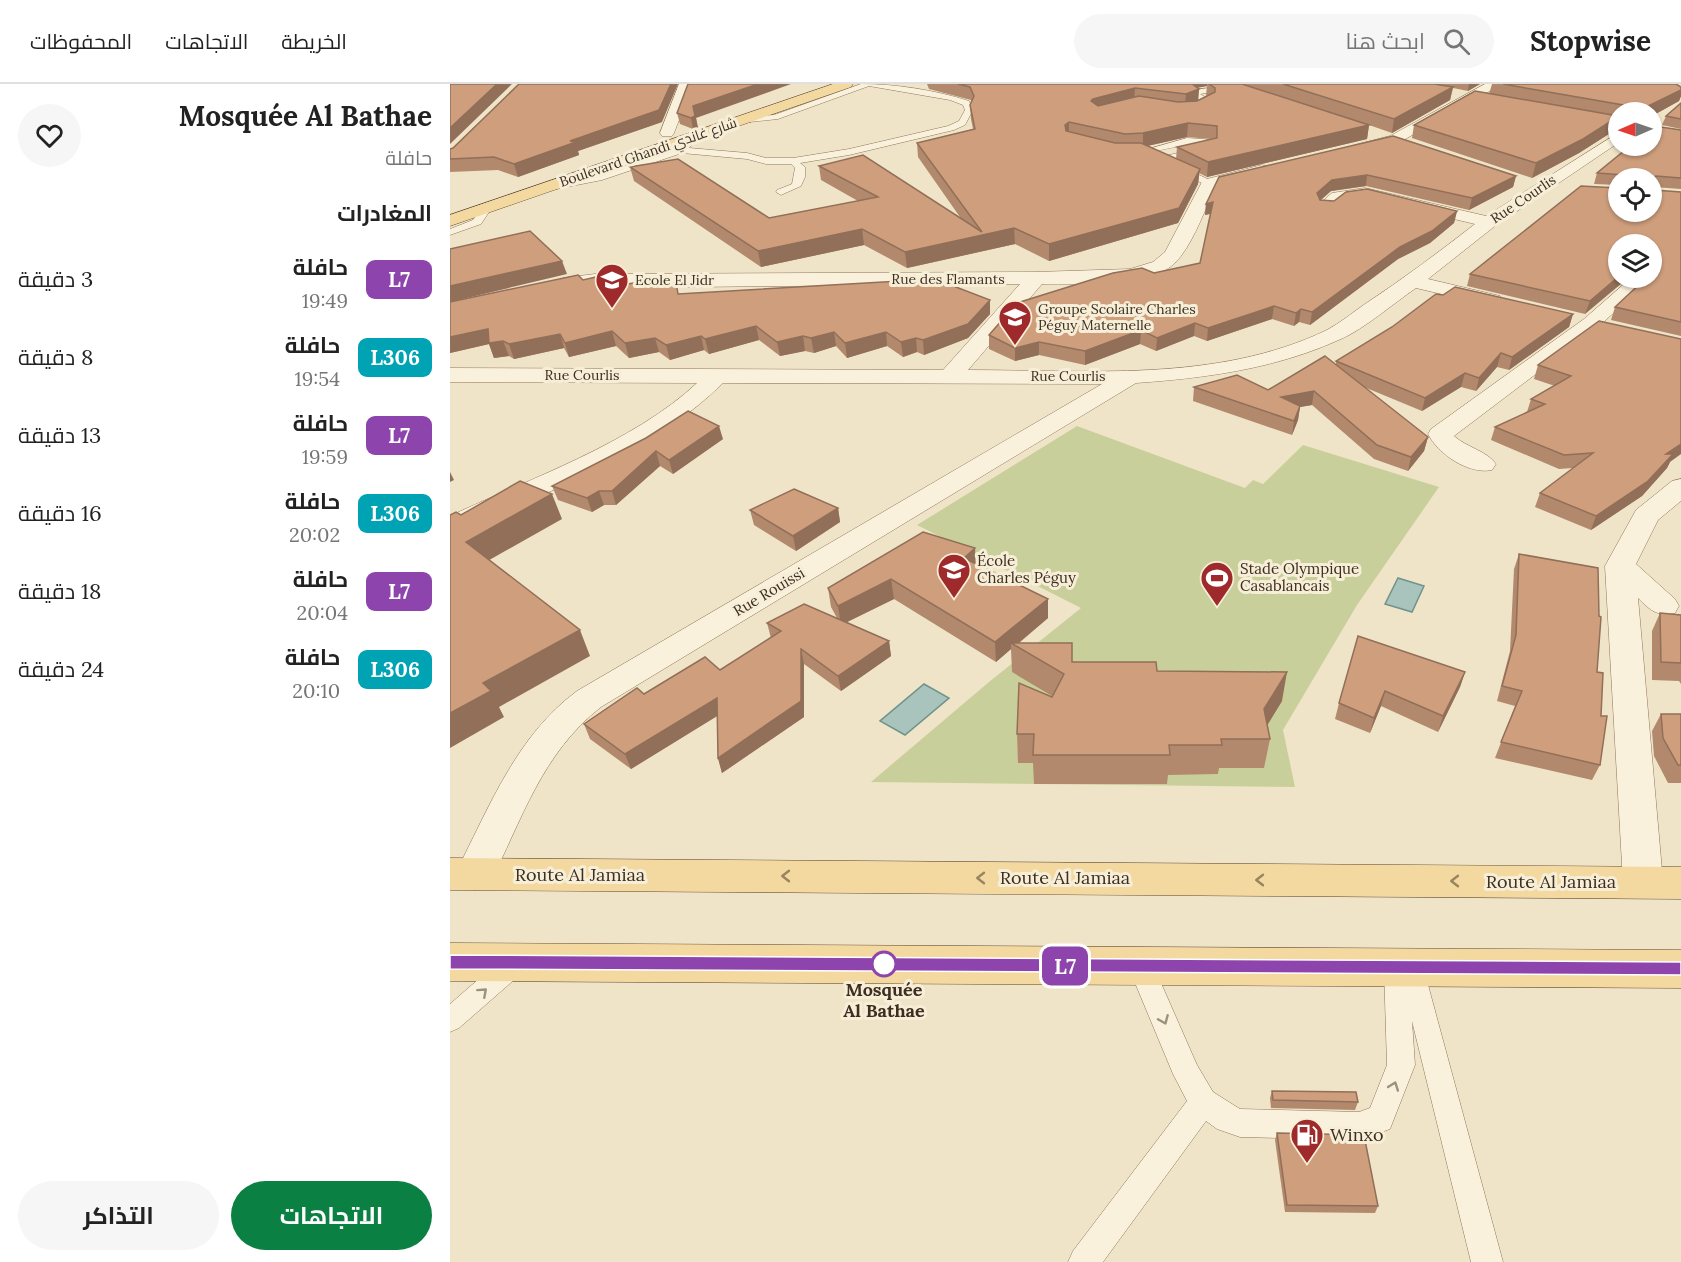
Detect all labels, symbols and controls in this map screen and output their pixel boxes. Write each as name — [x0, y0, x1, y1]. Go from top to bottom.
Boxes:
search box — [1074, 14, 1494, 68]
text: Stopwise — [1530, 23, 1651, 59]
icon: search — [1440, 25, 1473, 58]
text: ابحث هنا — [1346, 27, 1425, 55]
text: المحفوظات — [30, 28, 132, 55]
text: الاتجاهات — [165, 28, 248, 55]
text: الخريطة — [281, 28, 347, 55]
text: Mosquée Al Bathae — [179, 98, 432, 134]
north arrow — [1608, 102, 1662, 156]
map controls — [1608, 102, 1662, 288]
button: heart — [18, 104, 81, 167]
street label: Boulevard Ghandi شارع غاندي — [557, 113, 740, 194]
text: حافلة — [385, 145, 432, 170]
button: locate — [1608, 168, 1662, 222]
street label: Rue Courlis — [1487, 171, 1559, 227]
text: المغادرات — [337, 199, 432, 227]
button: layers — [1608, 234, 1662, 288]
text: حافلة — [293, 253, 348, 281]
school or university icon: Ecole El Jidr — [594, 262, 630, 309]
text: 3 دقيقة — [18, 265, 93, 293]
text: L7 — [388, 266, 410, 293]
street label: Rue des Flamants — [891, 270, 1005, 288]
place label: Ecole El Jidr — [635, 271, 714, 289]
text: 19:49 — [302, 288, 348, 313]
school or university icon: Groupe Scolaire Charles Péguy Maternelle — [997, 299, 1033, 346]
place label: Groupe Scolaire Charles Péguy Maternelle — [1038, 300, 1196, 334]
text: حافلة — [285, 331, 340, 359]
text: 8 دقيقة — [18, 343, 93, 371]
text: L306 — [370, 344, 420, 371]
text: 19:54 — [295, 366, 340, 391]
street label: Rue Courlis — [545, 366, 619, 384]
street label: Rue Courlis — [1031, 367, 1105, 385]
text: حافلة — [293, 409, 348, 437]
text: 13 دقيقة — [18, 421, 101, 449]
text: L7 — [388, 422, 410, 449]
text: 19:59 — [302, 444, 348, 469]
text: حافلة — [285, 487, 340, 515]
text: 16 دقيقة — [18, 499, 102, 527]
text: L306 — [370, 500, 420, 527]
text: 20:02 — [289, 522, 340, 547]
place label: École Charles Péguy — [977, 551, 1076, 587]
school or university icon: École Charles Péguy — [936, 552, 972, 599]
place label: Stade Olympique Casablancais — [1240, 559, 1359, 595]
sports icon: Stade Olympique Casablancais — [1199, 560, 1235, 607]
street label: Rue Rouissi — [730, 563, 808, 620]
text: حافلة — [293, 565, 348, 593]
text: 18 دقيقة — [18, 577, 101, 605]
text: L7 — [388, 578, 410, 605]
text: 20:04 — [297, 600, 348, 625]
text: حافلة — [285, 643, 340, 671]
text: 24 دقيقة — [18, 655, 104, 683]
text: L306 — [370, 656, 420, 683]
text: 20:10 — [292, 678, 340, 703]
street label: Route Al Jamiaa — [515, 863, 645, 886]
street label: Route Al Jamiaa — [1000, 866, 1130, 889]
one-way arrow — [781, 870, 790, 882]
street label: Route Al Jamiaa — [1486, 870, 1616, 893]
one-way arrow — [976, 872, 985, 884]
one-way arrow — [1255, 874, 1264, 886]
one-way arrow — [1450, 875, 1459, 887]
line badge: L7 — [1038, 946, 1092, 986]
marker: Mosquée Al Bathae — [871, 951, 897, 977]
text: L7 — [1054, 953, 1076, 980]
place label: Mosquée Al Bathae — [843, 978, 925, 1022]
one-way arrow — [476, 988, 487, 999]
one-way arrow — [1157, 1013, 1169, 1024]
one-way arrow — [1386, 1081, 1399, 1091]
fuel station icon: Winxo — [1289, 1117, 1325, 1164]
place label: Winxo — [1330, 1123, 1384, 1146]
button: التذاكر — [18, 1181, 219, 1250]
button: الاتجاهات — [231, 1181, 432, 1250]

